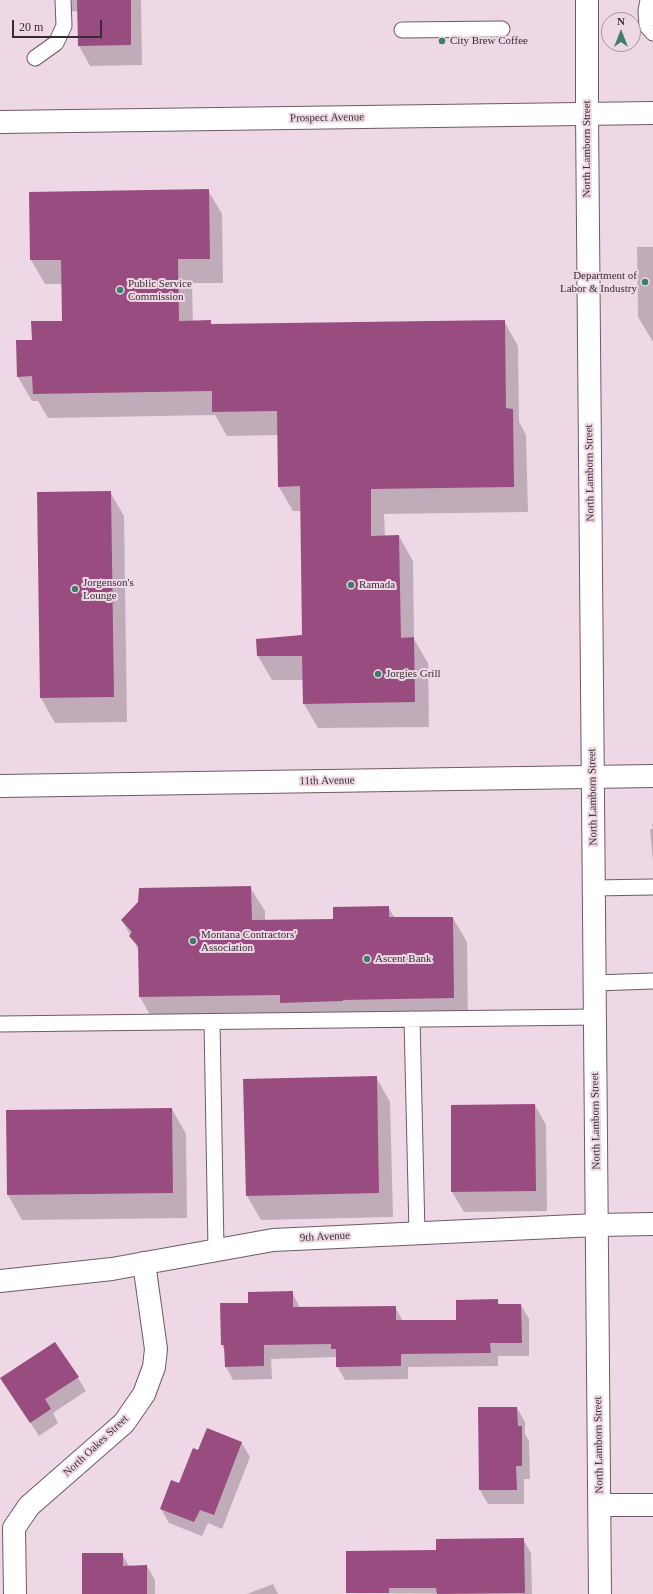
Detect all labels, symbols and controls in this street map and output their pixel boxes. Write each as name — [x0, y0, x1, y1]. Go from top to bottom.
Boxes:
scale bar — [14, 12, 104, 38]
north arrow — [601, 12, 641, 52]
text: N — [617, 15, 625, 27]
text: 20 m — [19, 20, 43, 34]
place label: City Brew Coffee — [450, 34, 528, 48]
marker: City Brew Coffee — [437, 36, 447, 46]
street label: North Lamborn Street — [580, 100, 594, 198]
street label: Prospect Avenue — [290, 111, 364, 125]
place label: Department of Labor & Industry — [560, 269, 637, 295]
place label: Public Service Commission — [128, 277, 192, 303]
marker: Department of Labor & Industry — [640, 277, 650, 287]
marker: Public Service Commission — [115, 285, 125, 295]
street label: North Lamborn Street — [583, 424, 597, 522]
place label: Jorgenson's Lounge — [83, 576, 134, 602]
place label: Ramada — [359, 578, 395, 592]
marker: Ramada — [346, 580, 356, 590]
marker: Jorgenson's Lounge — [70, 584, 80, 594]
place label: Jorgies Grill — [386, 667, 440, 681]
marker: Jorgies Grill — [373, 669, 383, 679]
street label: North Lamborn Street — [586, 748, 600, 846]
street label: 11th Avenue — [299, 774, 355, 788]
place label: Montana Contractors' Association — [201, 928, 296, 954]
marker: Montana Contractors' Association — [188, 936, 198, 946]
place label: Ascent Bank — [375, 952, 432, 966]
marker: Ascent Bank — [362, 954, 372, 964]
street label: North Lamborn Street — [589, 1072, 603, 1170]
street label: 9th Avenue — [300, 1229, 350, 1245]
street label: North Lamborn Street — [592, 1396, 606, 1494]
street label: North Oakes Street — [61, 1412, 131, 1480]

